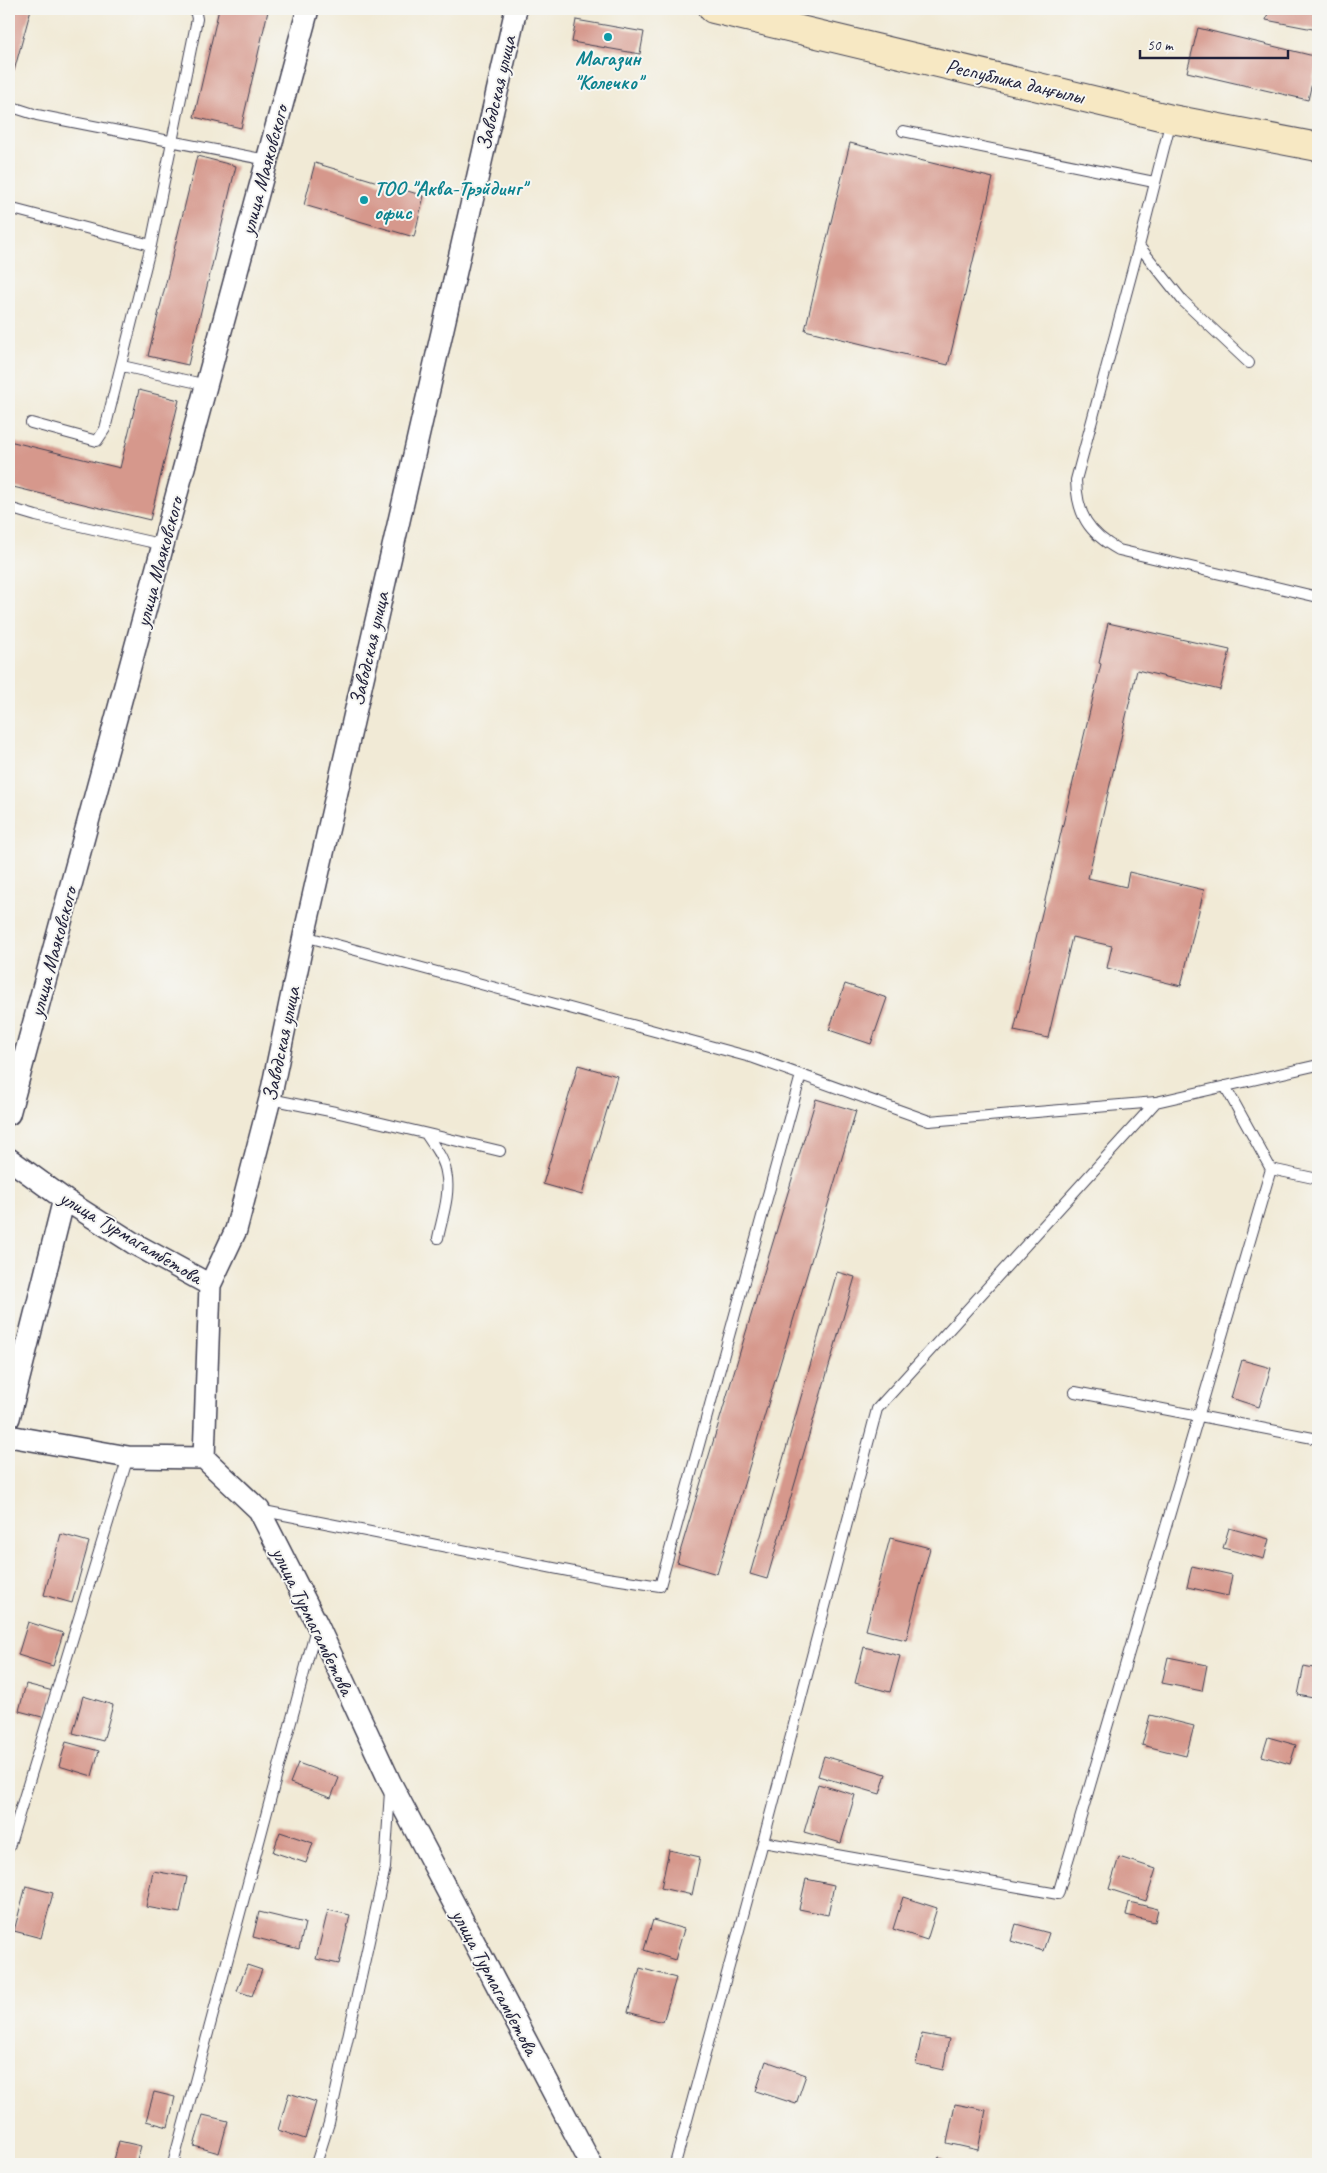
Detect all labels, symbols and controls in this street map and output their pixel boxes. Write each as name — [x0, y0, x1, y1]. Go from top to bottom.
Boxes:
scale bar — [1140, 28, 1287, 60]
marker: Магазин "Колечко" — [602, 31, 614, 43]
street label: Заводская улица — [470, 32, 522, 153]
text: 50 m — [1147, 36, 1174, 55]
place label: Магазин "Колечко" — [574, 45, 647, 95]
street label: Республика даңғылы — [943, 52, 1088, 110]
street label: улица Маяковского — [234, 100, 294, 240]
place label: ТОО "Аква-Трэйдинг" офис — [374, 175, 531, 225]
marker: ТОО "Аква-Трэйдинг" офис — [358, 194, 370, 206]
street label: улица Маяковского — [129, 492, 189, 632]
street label: Заводская улица — [343, 588, 395, 709]
street label: улица Маяковского — [23, 882, 83, 1022]
street label: Заводская улица — [256, 983, 306, 1104]
street label: улица Турмагамбетова — [53, 1183, 209, 1291]
street label: улица Турмагамбетова — [265, 1541, 361, 1701]
street label: улица Турмагамбетова — [445, 1903, 546, 2062]

